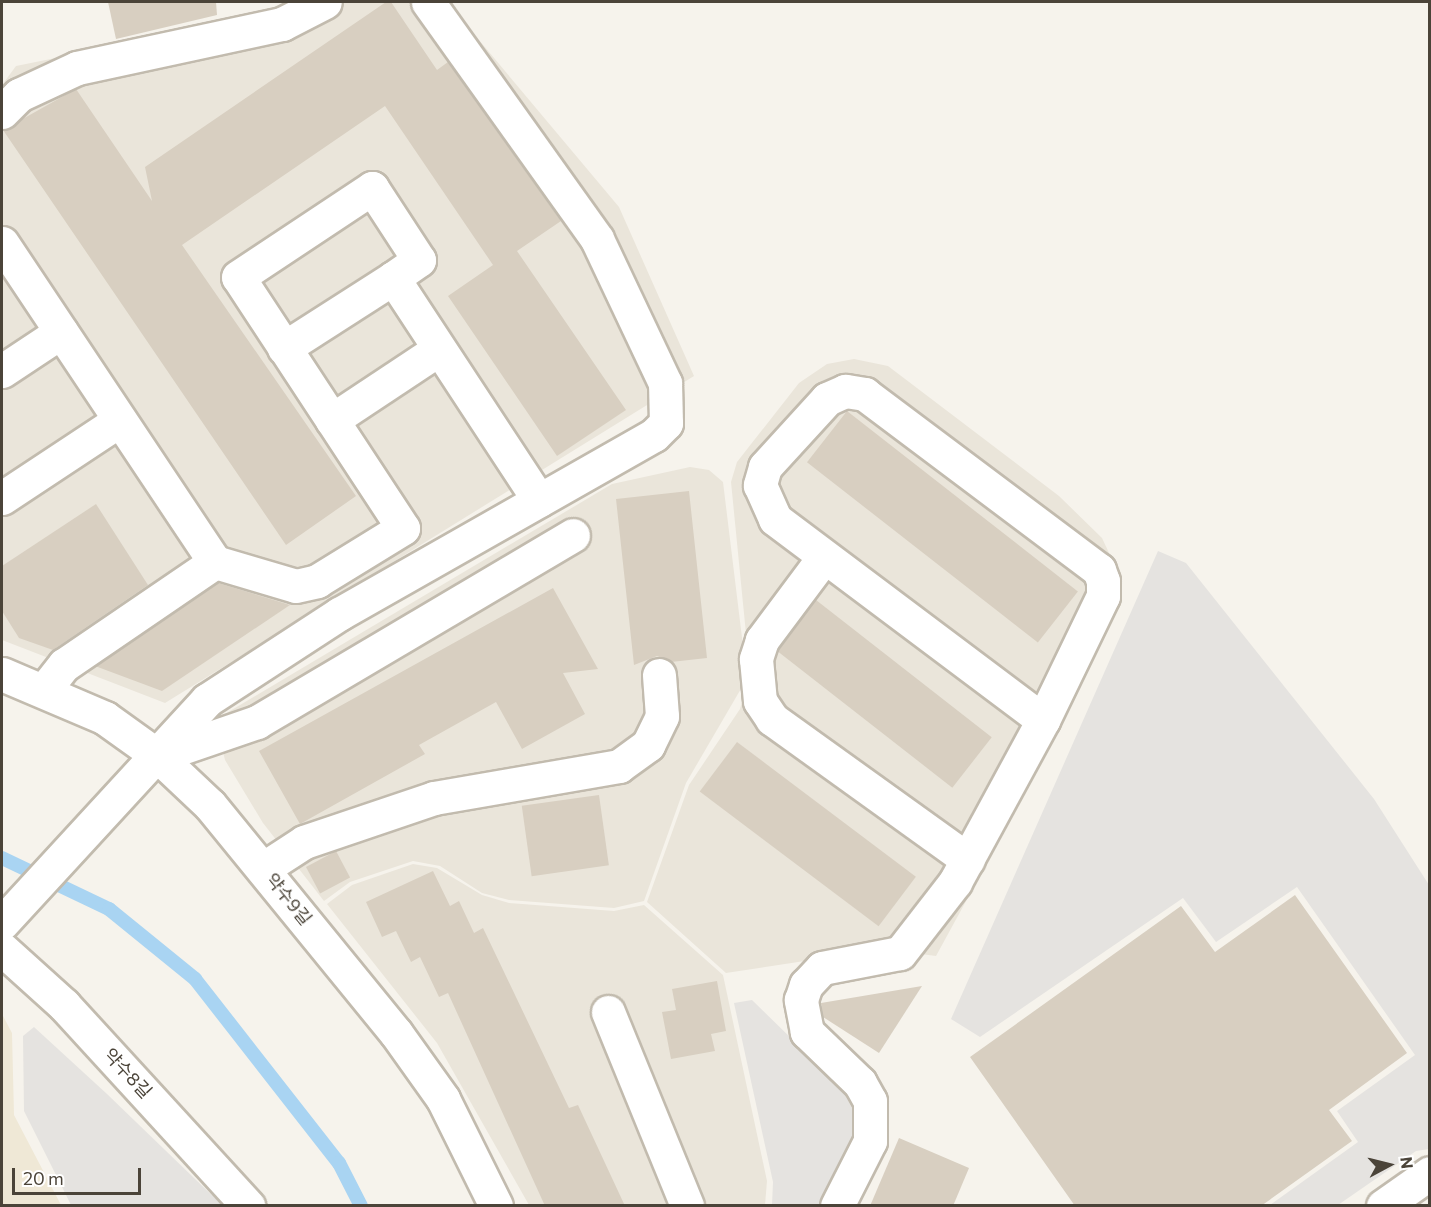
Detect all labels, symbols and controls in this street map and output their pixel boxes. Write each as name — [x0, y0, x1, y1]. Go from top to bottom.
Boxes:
street label: 약수9길 — [262, 869, 316, 929]
street label: 약수8길 — [99, 1043, 157, 1103]
north arrow — [1359, 1135, 1419, 1195]
scale bar — [15, 1156, 144, 1194]
text: N — [1397, 1156, 1418, 1170]
text: 20 m — [23, 1167, 64, 1189]

